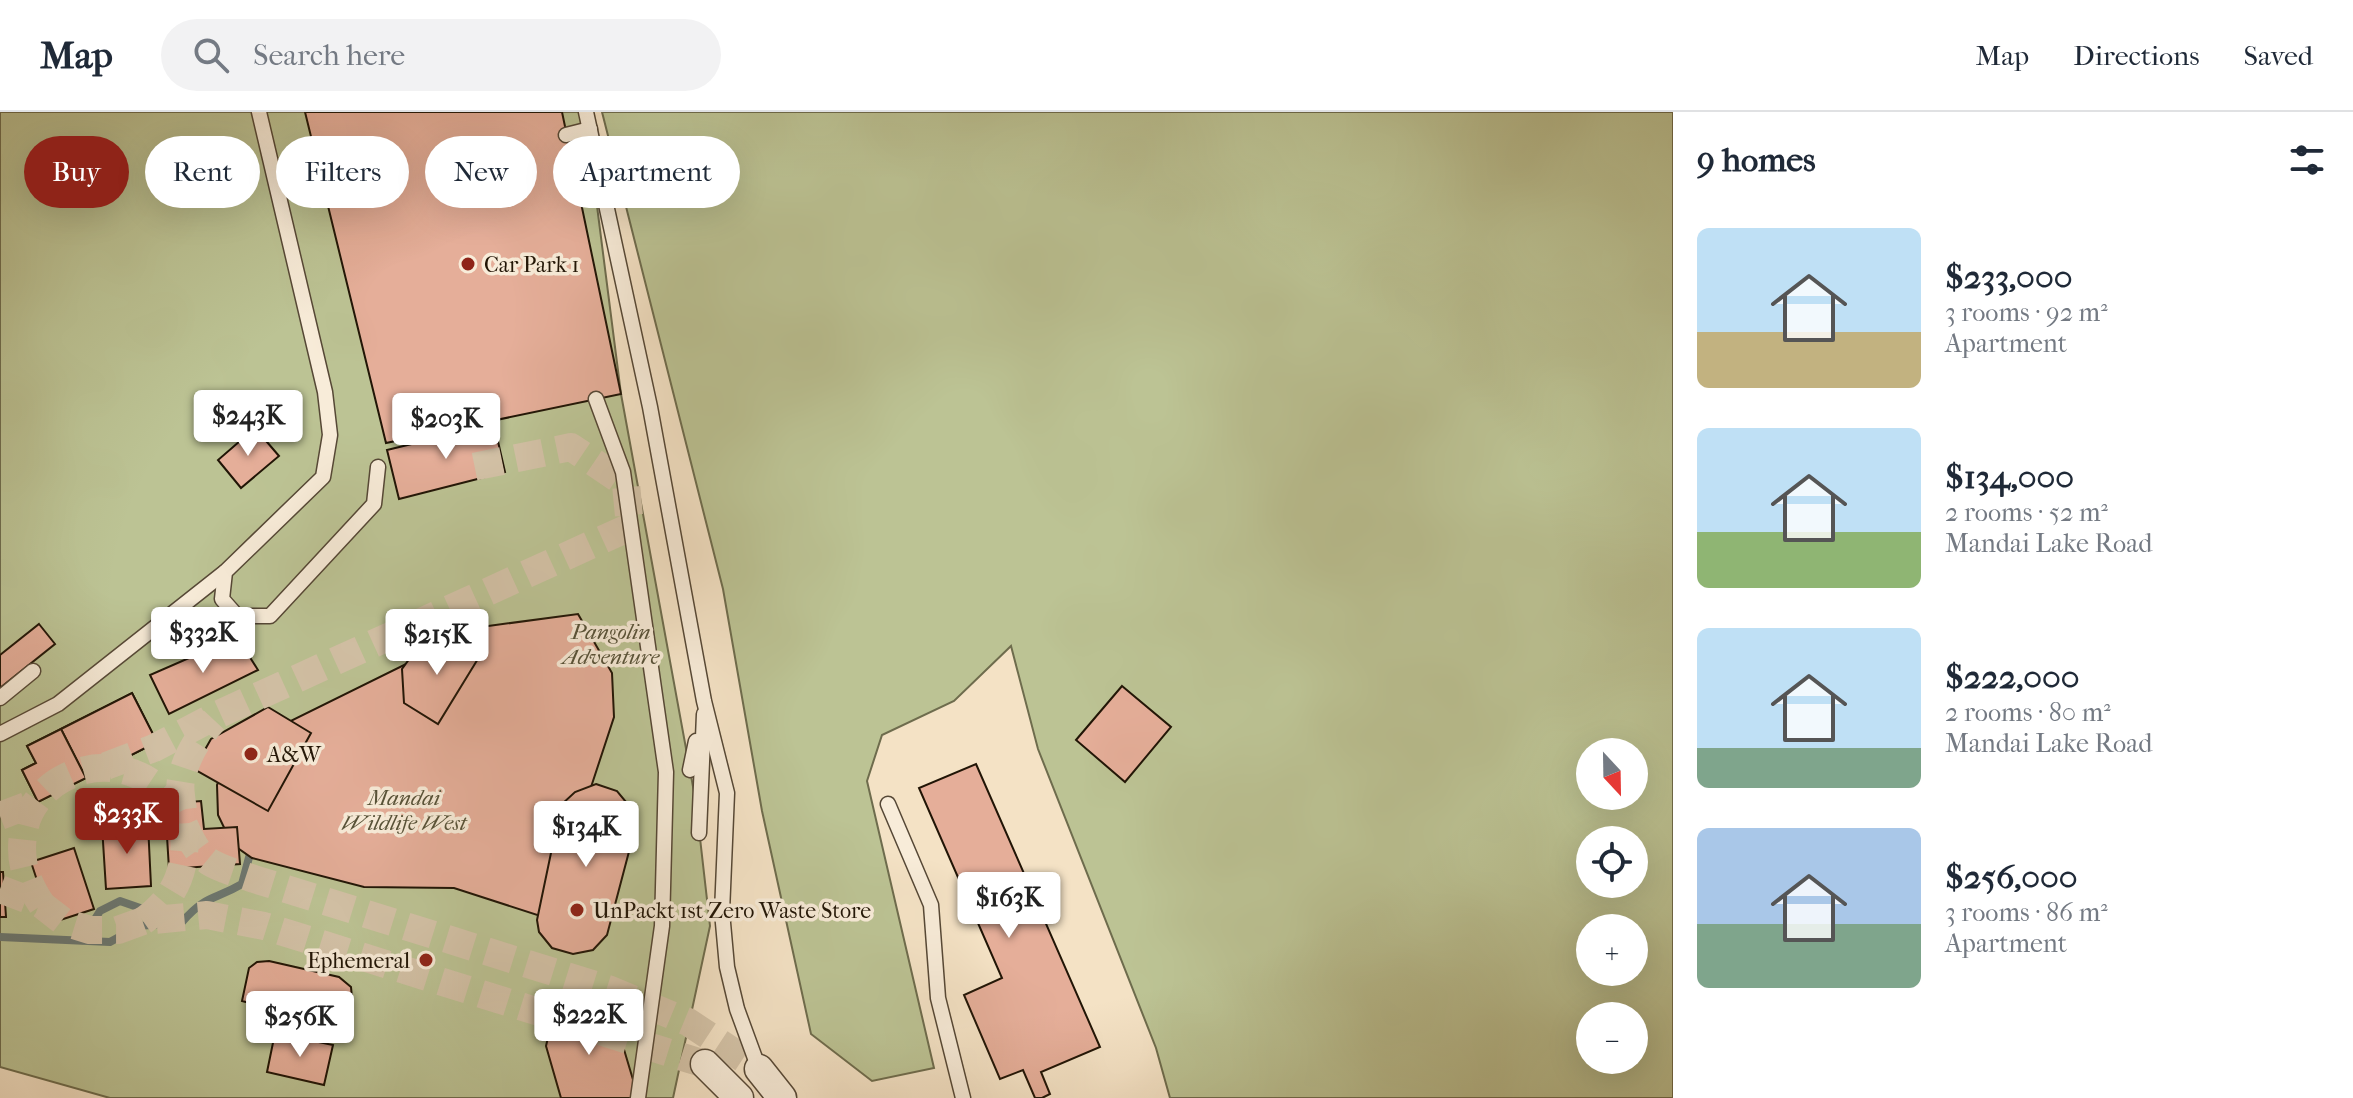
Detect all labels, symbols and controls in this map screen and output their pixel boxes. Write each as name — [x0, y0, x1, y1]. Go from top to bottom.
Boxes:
search box — [161, 19, 721, 91]
text: Map — [40, 33, 113, 78]
icon: search — [189, 33, 233, 77]
text: Search here — [253, 38, 405, 73]
text: Map — [1976, 39, 2029, 72]
text: Directions — [2073, 39, 2200, 72]
text: Saved — [2244, 39, 2313, 72]
chip: Buy — [24, 136, 129, 208]
chip: Rent — [145, 136, 260, 208]
chip: Filters — [276, 136, 409, 208]
chip: New — [425, 136, 537, 208]
chip: Apartment — [553, 136, 740, 208]
icon: filters — [2285, 138, 2329, 182]
text: 9 homes — [1697, 140, 1816, 180]
place label: Car Park 1 — [484, 252, 579, 278]
marker: Car Park 1 — [459, 255, 477, 273]
text: $233,000 — [1945, 257, 2072, 297]
icon: home — [1761, 260, 1857, 356]
text: 3 rooms · 92 m² — [1945, 297, 2108, 328]
text: Apartment — [1945, 328, 2067, 359]
pin: $243K — [192, 390, 304, 458]
pin: $203K — [390, 393, 502, 461]
text: $243K — [212, 400, 284, 431]
text: $203K — [410, 403, 482, 434]
text: $134,000 — [1945, 457, 2074, 497]
icon: home — [1761, 460, 1857, 556]
text: 2 rooms · 52 m² — [1945, 497, 2108, 528]
text: Mandai Lake Road — [1945, 528, 2152, 559]
pin: $332K — [147, 607, 259, 675]
pin: $215K — [381, 609, 493, 677]
text: $332K — [169, 617, 237, 648]
text: $215K — [404, 619, 471, 650]
park label: Pangolin Adventure — [560, 619, 661, 670]
text: $222,000 — [1945, 657, 2079, 697]
icon: home — [1761, 660, 1857, 756]
text: 2 rooms · 80 m² — [1945, 697, 2111, 728]
text: Mandai Lake Road — [1945, 728, 2152, 759]
north arrow — [1576, 738, 1648, 810]
map controls — [1576, 738, 1648, 1074]
place label: A&W — [266, 742, 322, 768]
marker: A&W — [242, 745, 260, 763]
park label: Mandai Wildlife West — [341, 785, 468, 836]
pin: $233K — [71, 788, 183, 856]
text: $233K — [93, 798, 161, 829]
pin: $134K — [530, 801, 642, 869]
text: $134K — [552, 811, 620, 842]
button: locate — [1576, 826, 1648, 898]
text: $256,000 — [1945, 857, 2078, 897]
icon: home — [1761, 860, 1857, 956]
pin: $163K — [953, 872, 1065, 940]
text: $163K — [975, 882, 1043, 913]
text: 3 rooms · 86 m² — [1945, 897, 2108, 928]
place label: UnPackt 1st Zero Waste Store — [593, 898, 871, 924]
marker: UnPackt 1st Zero Waste Store — [568, 901, 586, 919]
button: + — [1576, 914, 1648, 986]
text: Apartment — [1945, 928, 2067, 959]
place label: Ephemeral — [307, 948, 410, 974]
marker: Ephemeral — [417, 951, 435, 969]
pin: $222K — [533, 989, 645, 1057]
pin: $256K — [244, 991, 356, 1059]
text: $222K — [552, 999, 626, 1030]
text: $256K — [264, 1001, 336, 1032]
button: − — [1576, 1002, 1648, 1074]

